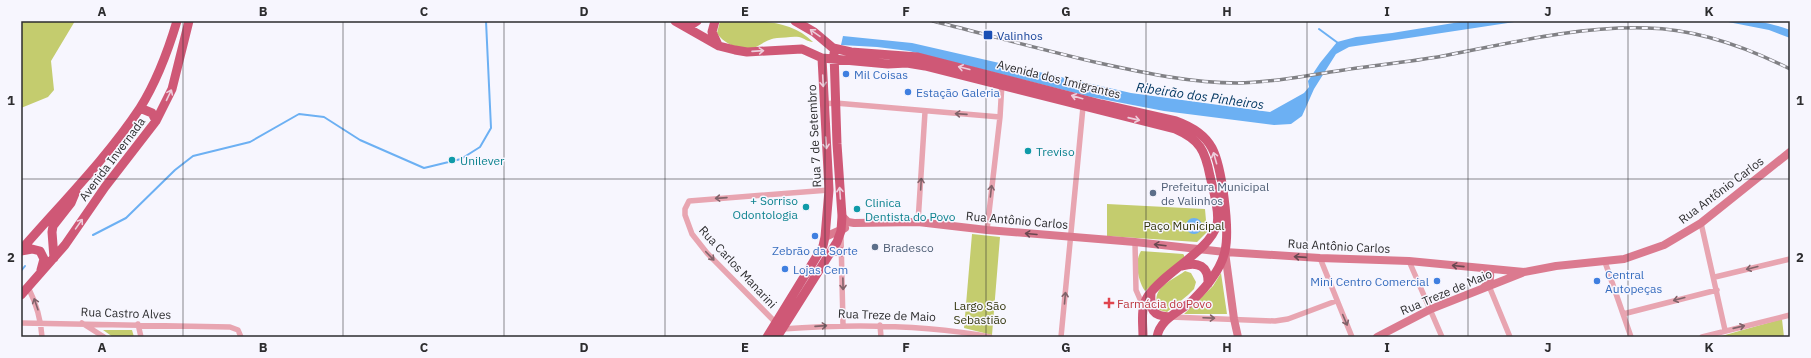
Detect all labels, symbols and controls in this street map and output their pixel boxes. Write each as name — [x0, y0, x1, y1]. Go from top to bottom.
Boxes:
text: A — [98, 3, 107, 20]
text: B — [259, 3, 268, 20]
text: C — [420, 3, 429, 20]
text: D — [579, 3, 589, 20]
text: E — [741, 3, 749, 20]
text: F — [902, 3, 910, 20]
text: G — [1061, 3, 1071, 20]
text: H — [1222, 3, 1232, 20]
text: I — [1384, 3, 1390, 20]
text: J — [1544, 3, 1552, 20]
text: K — [1704, 3, 1714, 20]
place label: Valinhos — [997, 28, 1043, 43]
one-way arrow — [810, 29, 821, 37]
marker: Valinhos — [982, 29, 994, 41]
one-way arrow — [751, 47, 764, 54]
street label: Avenida dos Imigrantes — [996, 56, 1123, 102]
one-way arrow — [958, 63, 971, 71]
place label: Mil Coisas — [854, 67, 908, 82]
marker: Mil Coisas — [841, 69, 851, 79]
one-way arrow — [819, 74, 826, 87]
water label: Ribeirão dos Pinheiros — [1135, 79, 1265, 113]
street label: Rua 7 de Setembro — [804, 84, 824, 188]
place label: Estação Galeria — [916, 85, 1000, 100]
marker: Estação Galeria — [903, 87, 913, 97]
one-way arrow — [166, 89, 173, 101]
text: 1 — [7, 92, 15, 109]
text: 1 — [1796, 92, 1804, 109]
one-way arrow — [1071, 93, 1084, 100]
one-way arrow — [955, 111, 968, 118]
street label: Avenida Invernada — [76, 114, 149, 204]
one-way arrow — [1127, 115, 1140, 123]
one-way arrow — [823, 136, 830, 149]
place label: Treviso — [1036, 144, 1075, 159]
marker: Treviso — [1023, 146, 1033, 156]
one-way arrow — [1211, 152, 1218, 165]
place label: Unilever — [460, 153, 505, 168]
street label: Rua Antônio Carlos — [1676, 153, 1767, 227]
marker: Unilever — [447, 155, 457, 165]
one-way arrow — [917, 178, 924, 191]
place label: Prefeitura Municipal de Valinhos — [1161, 179, 1269, 208]
one-way arrow — [987, 185, 995, 198]
one-way arrow — [836, 187, 844, 200]
marker: Prefeitura Municipal de Valinhos — [1148, 188, 1158, 198]
place label: + Sorriso Odontologia — [732, 193, 799, 222]
one-way arrow — [715, 195, 728, 202]
place label: Clinica Dentista do Povo — [865, 195, 956, 224]
marker: + Sorriso Odontologia — [801, 202, 811, 212]
marker: Clinica Dentista do Povo — [852, 204, 862, 214]
street label: Rua Antônio Carlos — [965, 208, 1069, 232]
park label: Paço Municipal — [1143, 218, 1225, 233]
one-way arrow — [75, 219, 83, 230]
street label: Rua Carlos Manarini — [696, 223, 780, 311]
one-way arrow — [1025, 230, 1038, 237]
marker: Zebrão da Sorte — [810, 231, 820, 241]
street label: Rua Antônio Carlos — [1287, 236, 1391, 256]
place label: Bradesco — [883, 240, 934, 255]
one-way arrow — [1154, 241, 1167, 249]
marker: Bradesco — [870, 242, 880, 252]
place label: Zebrão da Sorte — [772, 243, 858, 258]
text: 2 — [7, 249, 15, 266]
text: 2 — [1796, 249, 1804, 266]
one-way arrow — [705, 251, 714, 261]
one-way arrow — [1294, 253, 1307, 260]
place label: Lojas Cem — [793, 262, 848, 277]
one-way arrow — [1452, 262, 1465, 270]
marker: Lojas Cem — [780, 264, 790, 274]
one-way arrow — [1746, 264, 1759, 272]
street label: Rua Treze de Maio — [1398, 266, 1494, 318]
place label: Central Autopeças — [1605, 267, 1662, 296]
place label: Mini Centro Comercial — [1310, 274, 1429, 289]
marker: Mini Centro Comercial — [1432, 276, 1442, 286]
marker: Central Autopeças — [1592, 276, 1602, 286]
one-way arrow — [839, 277, 846, 290]
one-way arrow — [1061, 292, 1069, 305]
place label: Farmácia do Povo — [1117, 296, 1212, 311]
one-way arrow — [1673, 296, 1686, 304]
park label: Largo São Sebastião — [953, 298, 1007, 327]
marker: Farmácia do Povo — [1104, 298, 1114, 308]
one-way arrow — [31, 299, 39, 311]
street label: Rua Castro Alves — [80, 304, 172, 322]
street label: Rua Treze de Maio — [838, 306, 937, 324]
one-way arrow — [1202, 314, 1215, 322]
one-way arrow — [1341, 314, 1349, 326]
one-way arrow — [1732, 322, 1745, 330]
one-way arrow — [814, 323, 827, 330]
text: A — [98, 339, 107, 356]
text: B — [259, 339, 268, 356]
text: C — [420, 339, 429, 356]
text: D — [579, 339, 589, 356]
text: E — [741, 339, 749, 356]
text: F — [902, 339, 910, 356]
text: G — [1061, 339, 1071, 356]
text: H — [1222, 339, 1232, 356]
text: I — [1384, 339, 1390, 356]
text: J — [1544, 339, 1552, 356]
text: K — [1704, 339, 1714, 356]

